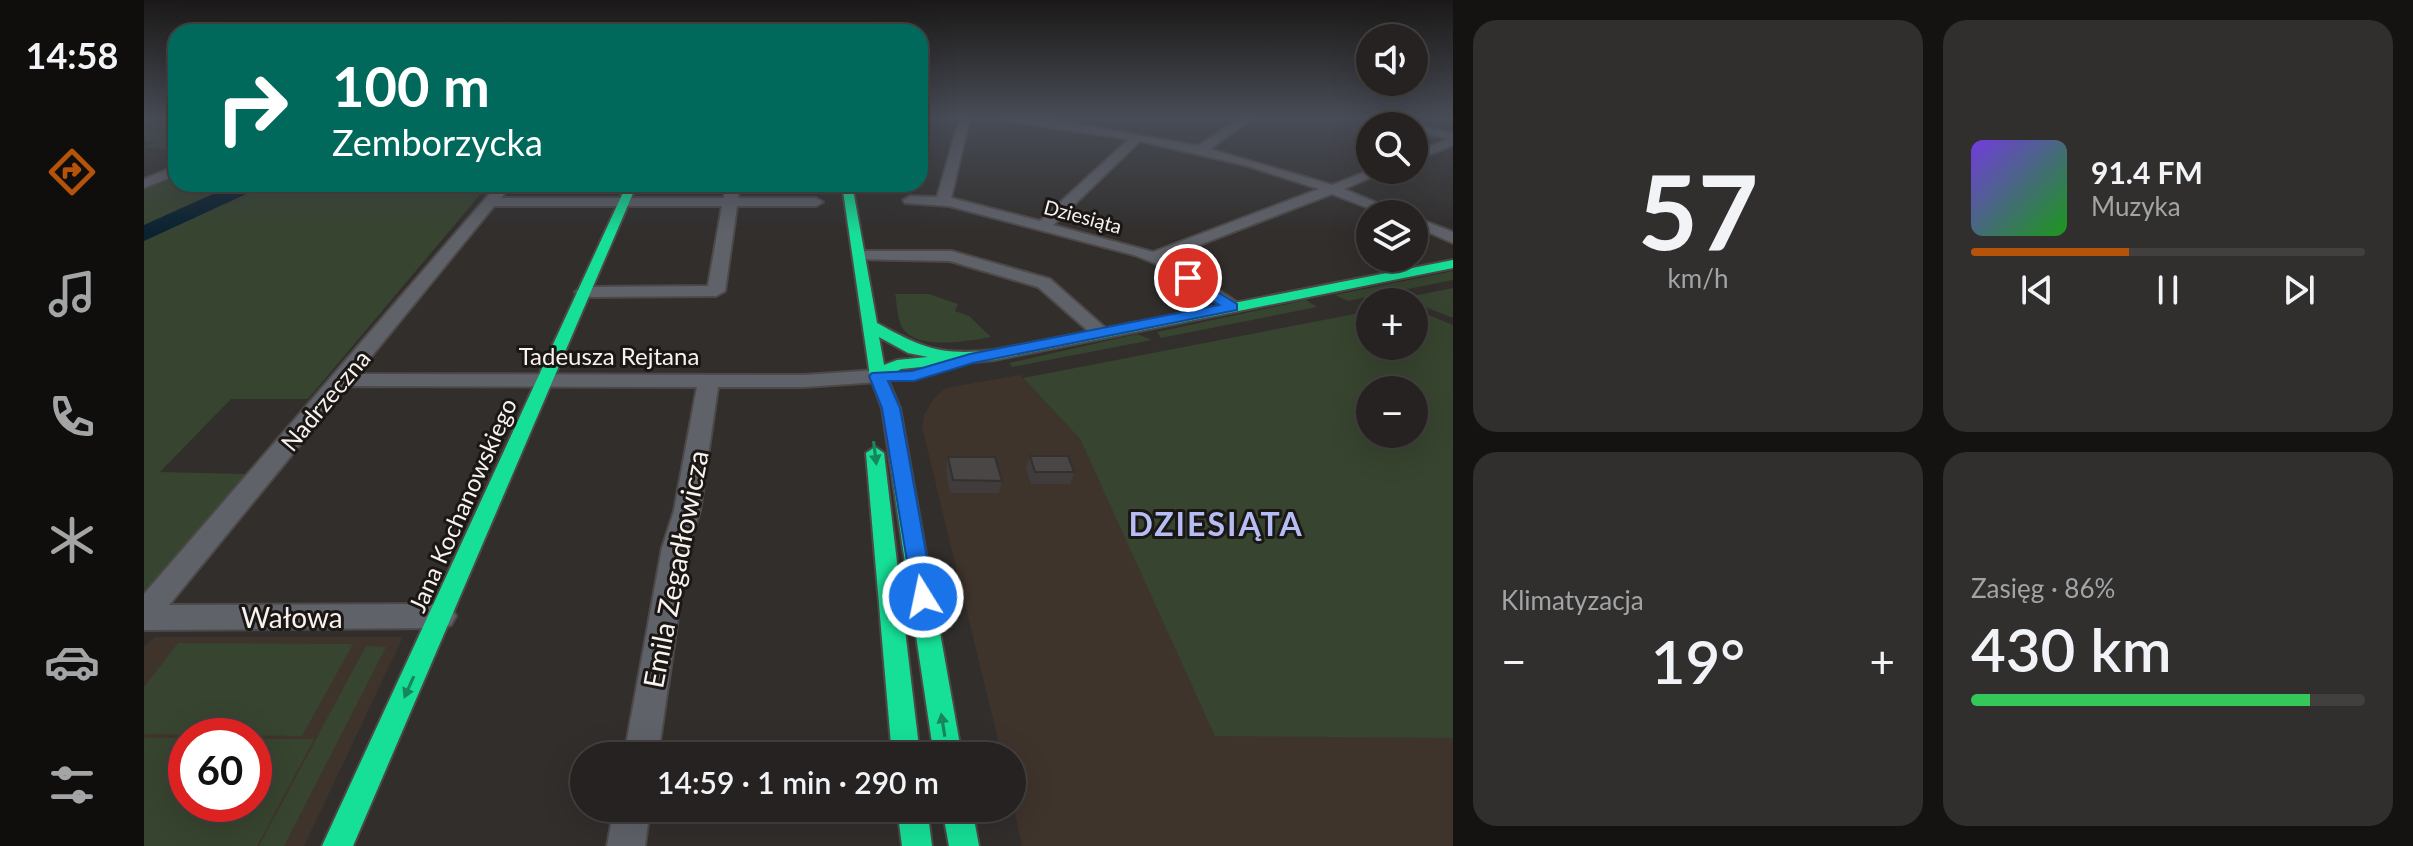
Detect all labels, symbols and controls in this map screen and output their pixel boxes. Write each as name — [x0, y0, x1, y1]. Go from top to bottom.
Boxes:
map controls — [1356, 24, 1428, 448]
button: sound — [1356, 24, 1428, 96]
text: 14:58 — [26, 33, 118, 77]
text: 100 m — [332, 52, 490, 119]
icon: right — [200, 56, 304, 160]
button: search — [1356, 112, 1428, 184]
text: Zemborzycka — [332, 120, 543, 164]
icon: directions — [44, 144, 100, 200]
text: 57 — [1638, 147, 1758, 272]
text: 91.4 FM — [2091, 154, 2203, 190]
text: Muzyka — [2091, 190, 2181, 222]
street label: Dziesiąta — [1041, 194, 1125, 238]
button: layers — [1356, 200, 1428, 272]
pin — [1154, 244, 1222, 312]
icon: arrive — [1166, 256, 1210, 300]
text: km/h — [1668, 262, 1728, 294]
icon: music — [44, 266, 100, 322]
icon: previous — [2015, 268, 2059, 312]
icon: pause — [2146, 268, 2190, 312]
icon: next — [2277, 268, 2321, 312]
button: + — [1356, 288, 1428, 360]
street label: Tadeusza Rejtana — [519, 341, 699, 370]
street label: Nadrzeczna — [274, 344, 376, 456]
button: − — [1356, 376, 1428, 448]
icon: phone — [44, 389, 100, 445]
street label: Jana Kochanowskiego — [402, 394, 522, 616]
one-way arrow — [869, 441, 882, 466]
street label: Emila Zegadłowicza — [635, 447, 715, 691]
district label: DZIESIĄTA — [1128, 504, 1304, 543]
icon: climate — [44, 512, 100, 568]
position arrow — [881, 555, 965, 639]
text: Zasięg · 86% — [1971, 572, 2115, 604]
text: Klimatyzacja — [1501, 584, 1644, 616]
street label: Wałowa — [241, 600, 343, 634]
text: 430 km — [1971, 613, 2172, 685]
text: 19° — [1651, 625, 1745, 697]
icon: car — [44, 634, 100, 690]
text: − — [1501, 635, 1527, 687]
text: + — [1869, 635, 1895, 687]
one-way arrow — [402, 675, 415, 699]
one-way arrow — [937, 712, 949, 737]
speed limit sign: 60 — [168, 718, 272, 822]
icon: filters — [44, 757, 100, 813]
text: 14:59 · 1 min · 290 m — [657, 764, 939, 800]

